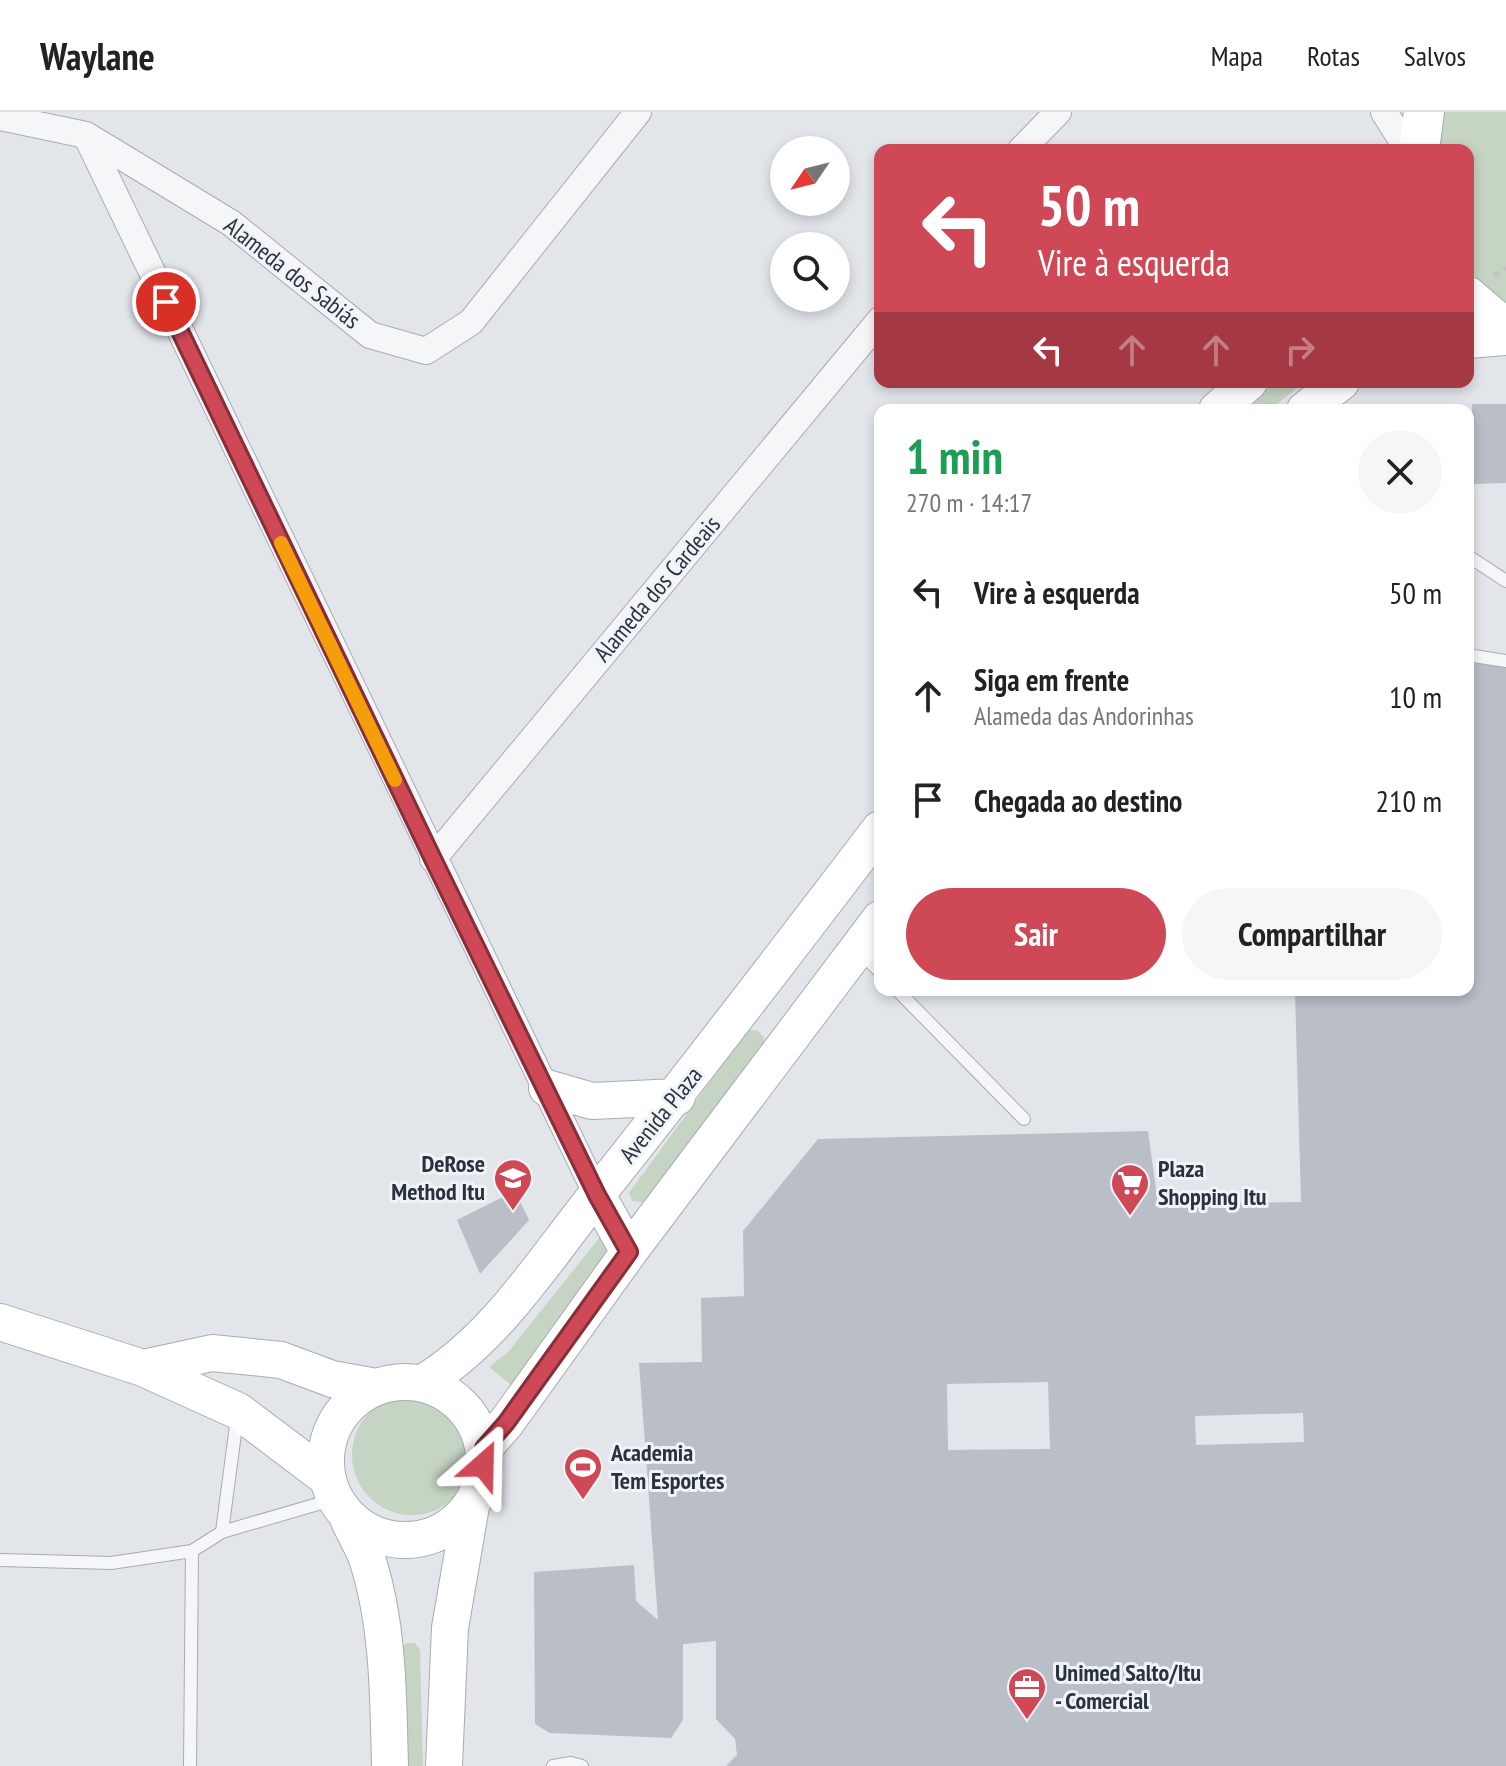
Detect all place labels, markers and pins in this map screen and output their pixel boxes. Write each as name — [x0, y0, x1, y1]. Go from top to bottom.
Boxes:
pin — [132, 268, 200, 336]
place label: DeRose Method Itu — [391, 1148, 485, 1207]
place label: Plaza Shopping Itu — [1158, 1153, 1267, 1212]
school or university icon: DeRose Method Itu — [492, 1157, 534, 1212]
supermarket icon: Plaza Shopping Itu — [1109, 1162, 1151, 1217]
place label: Academia Tem Esportes — [610, 1437, 724, 1496]
sports icon: Academia Tem Esportes — [562, 1446, 604, 1501]
place label: Unimed Salto/Itu - Comercial — [1055, 1657, 1201, 1716]
office icon: Unimed Salto/Itu - Comercial — [1006, 1666, 1048, 1721]

